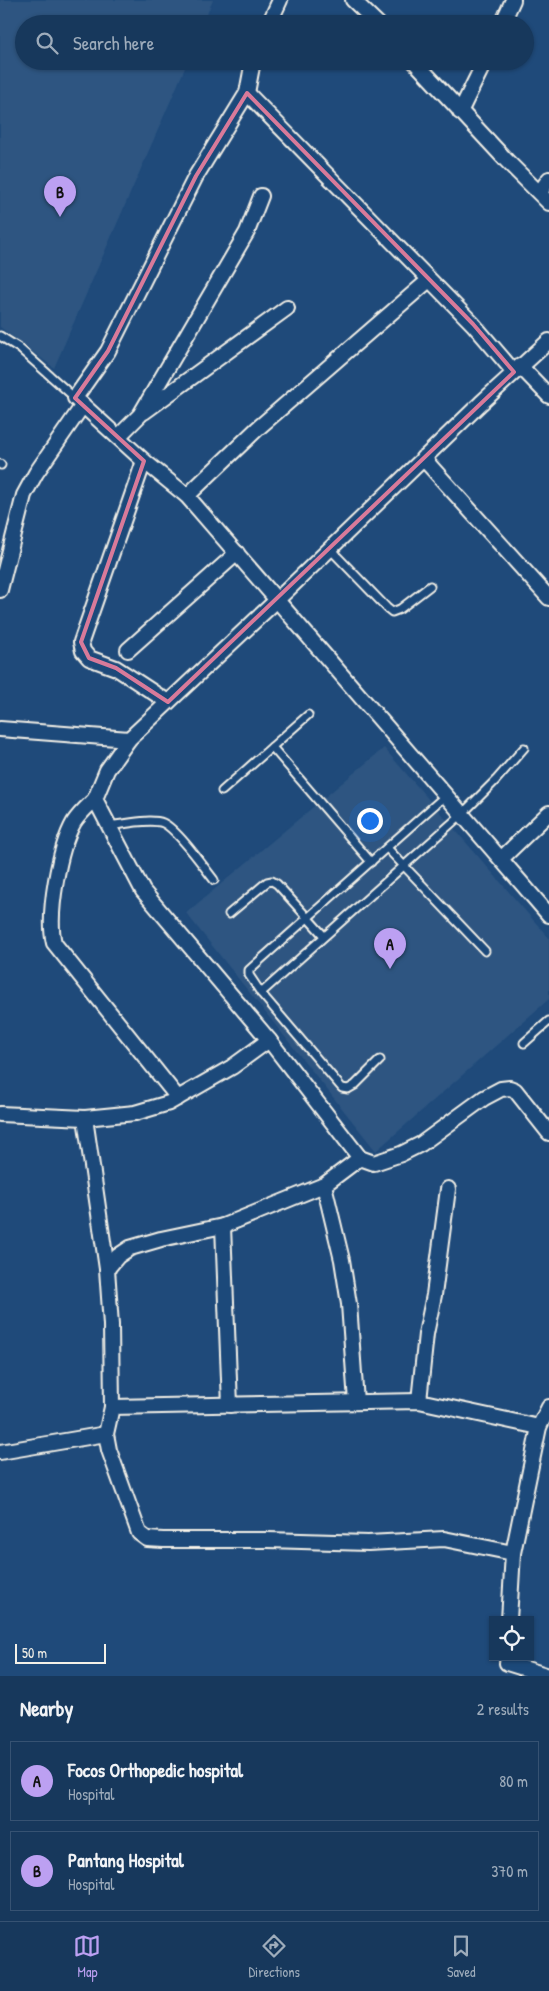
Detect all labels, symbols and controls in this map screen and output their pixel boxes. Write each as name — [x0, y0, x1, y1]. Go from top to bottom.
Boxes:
search box — [15, 15, 534, 70]
icon: search — [33, 29, 61, 57]
text: Search here — [73, 30, 154, 56]
pin: B — [44, 176, 76, 217]
your location — [357, 808, 383, 834]
pin: A — [374, 928, 406, 969]
map controls — [489, 1616, 534, 1661]
button: locate — [489, 1616, 534, 1661]
scale bar — [15, 1641, 106, 1664]
text: 50 m — [22, 1643, 47, 1662]
text: Nearby — [20, 1694, 73, 1723]
text: 2 results — [477, 1698, 529, 1720]
text: Focos Orthopedic hospital — [68, 1757, 243, 1783]
text: A — [33, 1770, 41, 1792]
text: 80 m — [499, 1770, 528, 1792]
text: Hospital — [68, 1783, 115, 1805]
text: Pantang Hospital — [68, 1847, 184, 1873]
text: B — [33, 1860, 41, 1882]
text: 370 m — [491, 1860, 528, 1882]
text: Hospital — [68, 1873, 115, 1895]
tab: Map — [73, 1932, 101, 1981]
tab: Directions — [248, 1932, 300, 1981]
tab: Saved — [447, 1932, 476, 1981]

